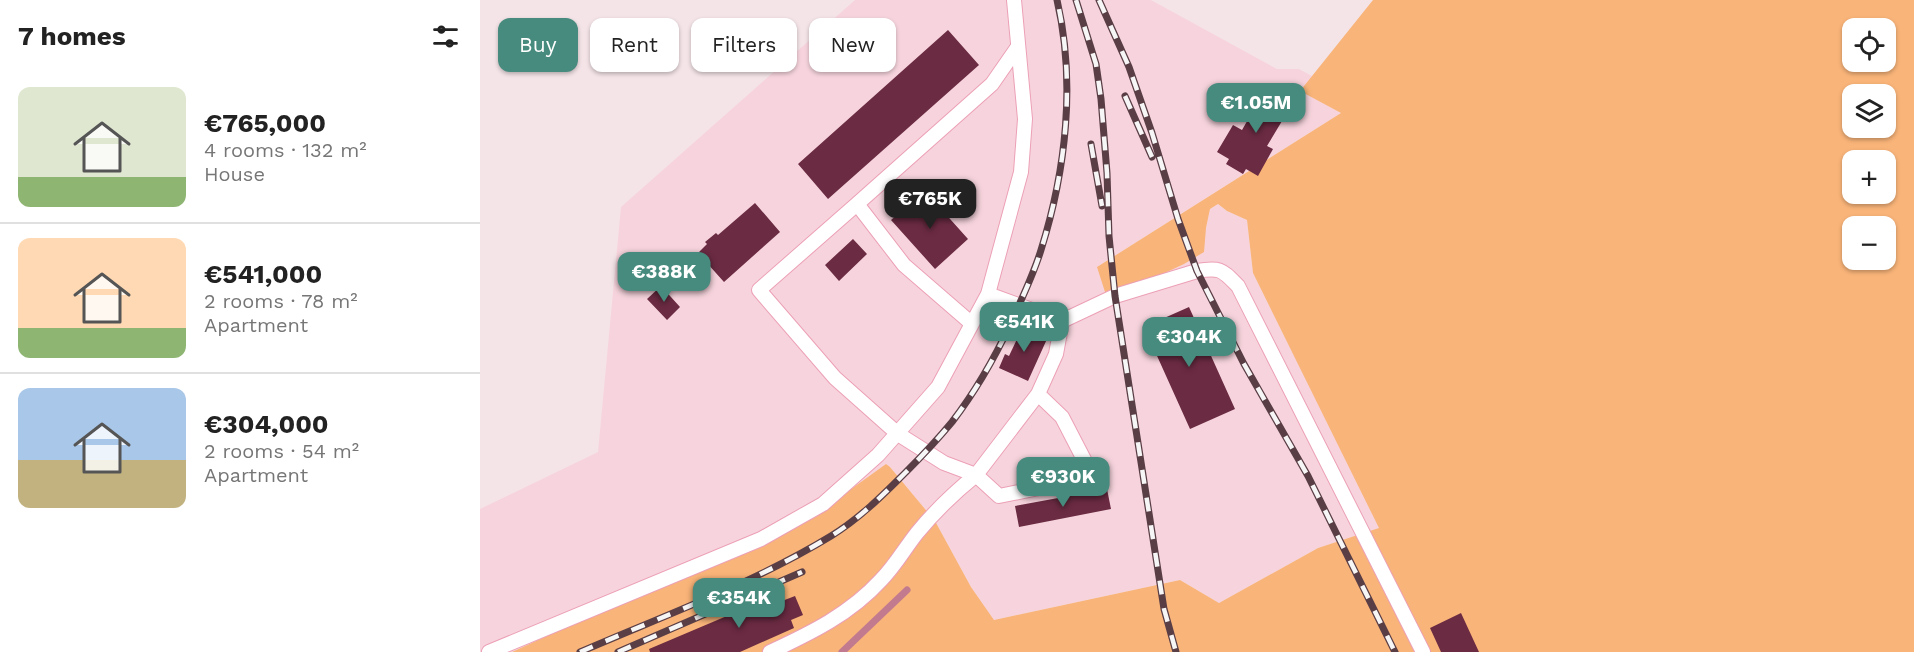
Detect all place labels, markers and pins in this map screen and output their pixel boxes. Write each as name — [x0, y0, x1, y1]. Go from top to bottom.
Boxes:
pin: €1.05M — [1207, 83, 1305, 134]
pin: €765K — [888, 179, 972, 230]
pin: €388K — [622, 252, 706, 303]
pin: €541K — [982, 302, 1066, 353]
pin: €304K — [1147, 317, 1231, 368]
pin: €930K — [1021, 457, 1105, 508]
pin: €354K — [697, 578, 781, 629]

